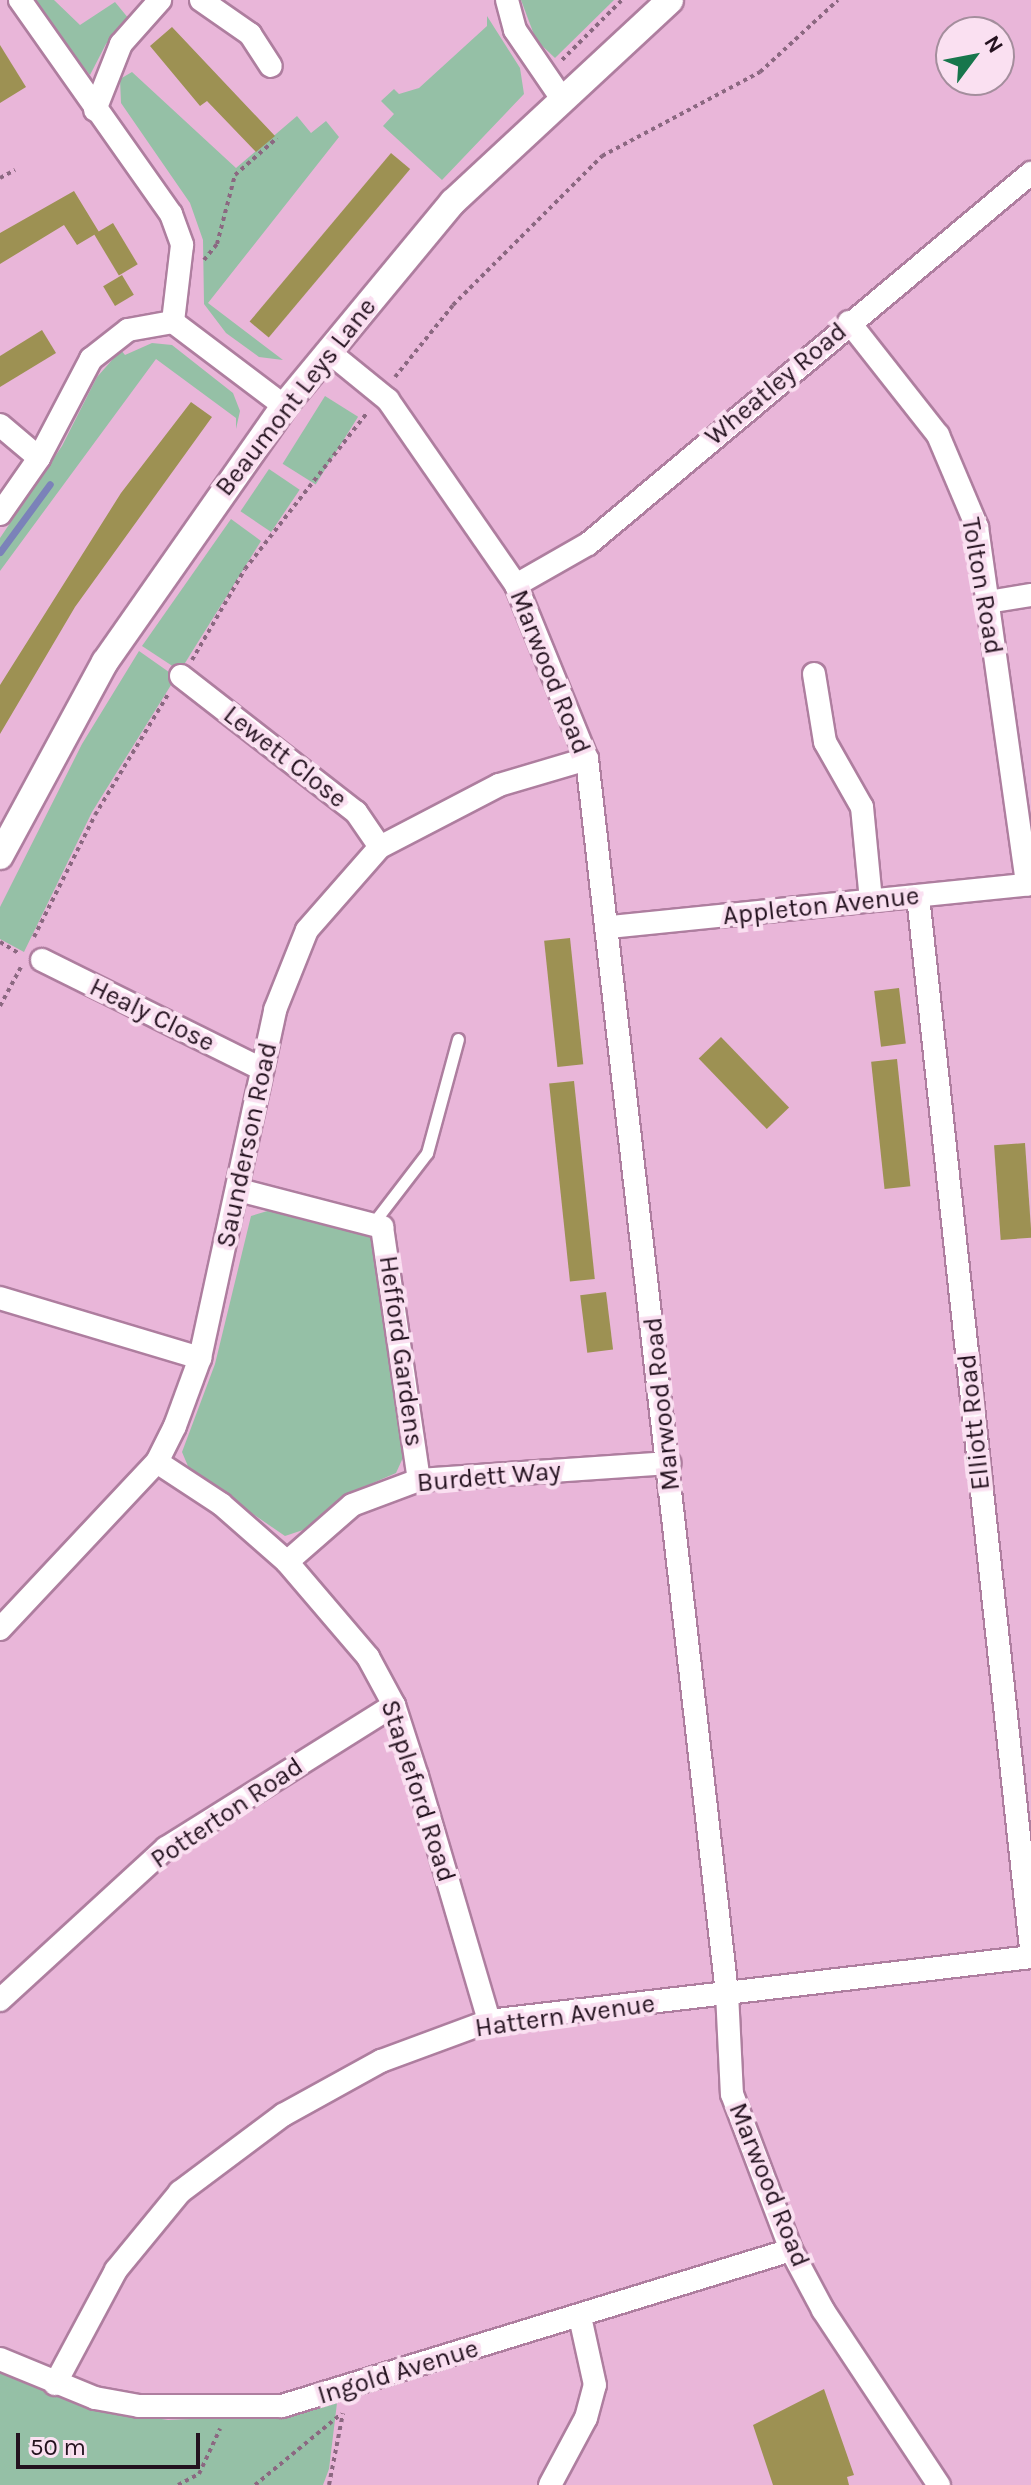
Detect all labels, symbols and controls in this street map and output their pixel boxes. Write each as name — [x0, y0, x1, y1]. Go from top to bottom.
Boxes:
north arrow — [935, 16, 1015, 96]
text: N — [978, 31, 1009, 58]
street label: Beaumont Leys Lane — [209, 292, 383, 502]
street label: Wheatley Road — [699, 316, 853, 452]
street label: Tolton Road — [955, 515, 1009, 657]
street label: Marwood Road — [503, 585, 597, 759]
street label: Lewett Close — [217, 699, 353, 815]
street label: Appleton Avenue — [721, 880, 921, 932]
street label: Healy Close — [84, 971, 220, 1059]
street label: Saunderson Road — [210, 1039, 284, 1251]
street label: Hefford Gardens — [372, 1254, 430, 1448]
street label: Marwood Road — [637, 1316, 687, 1492]
street label: Elliott Road — [951, 1352, 997, 1492]
street label: Burdett Way — [416, 1455, 562, 1499]
street label: Stapleford Road — [374, 1696, 462, 1886]
street label: Potterton Road — [145, 1751, 309, 1875]
street label: Hattern Avenue — [473, 1988, 657, 2044]
street label: Marwood Road — [722, 2098, 816, 2272]
street label: Ingold Avenue — [314, 2333, 482, 2411]
scale bar — [20, 2417, 204, 2467]
text: 50 m — [30, 2433, 86, 2461]

